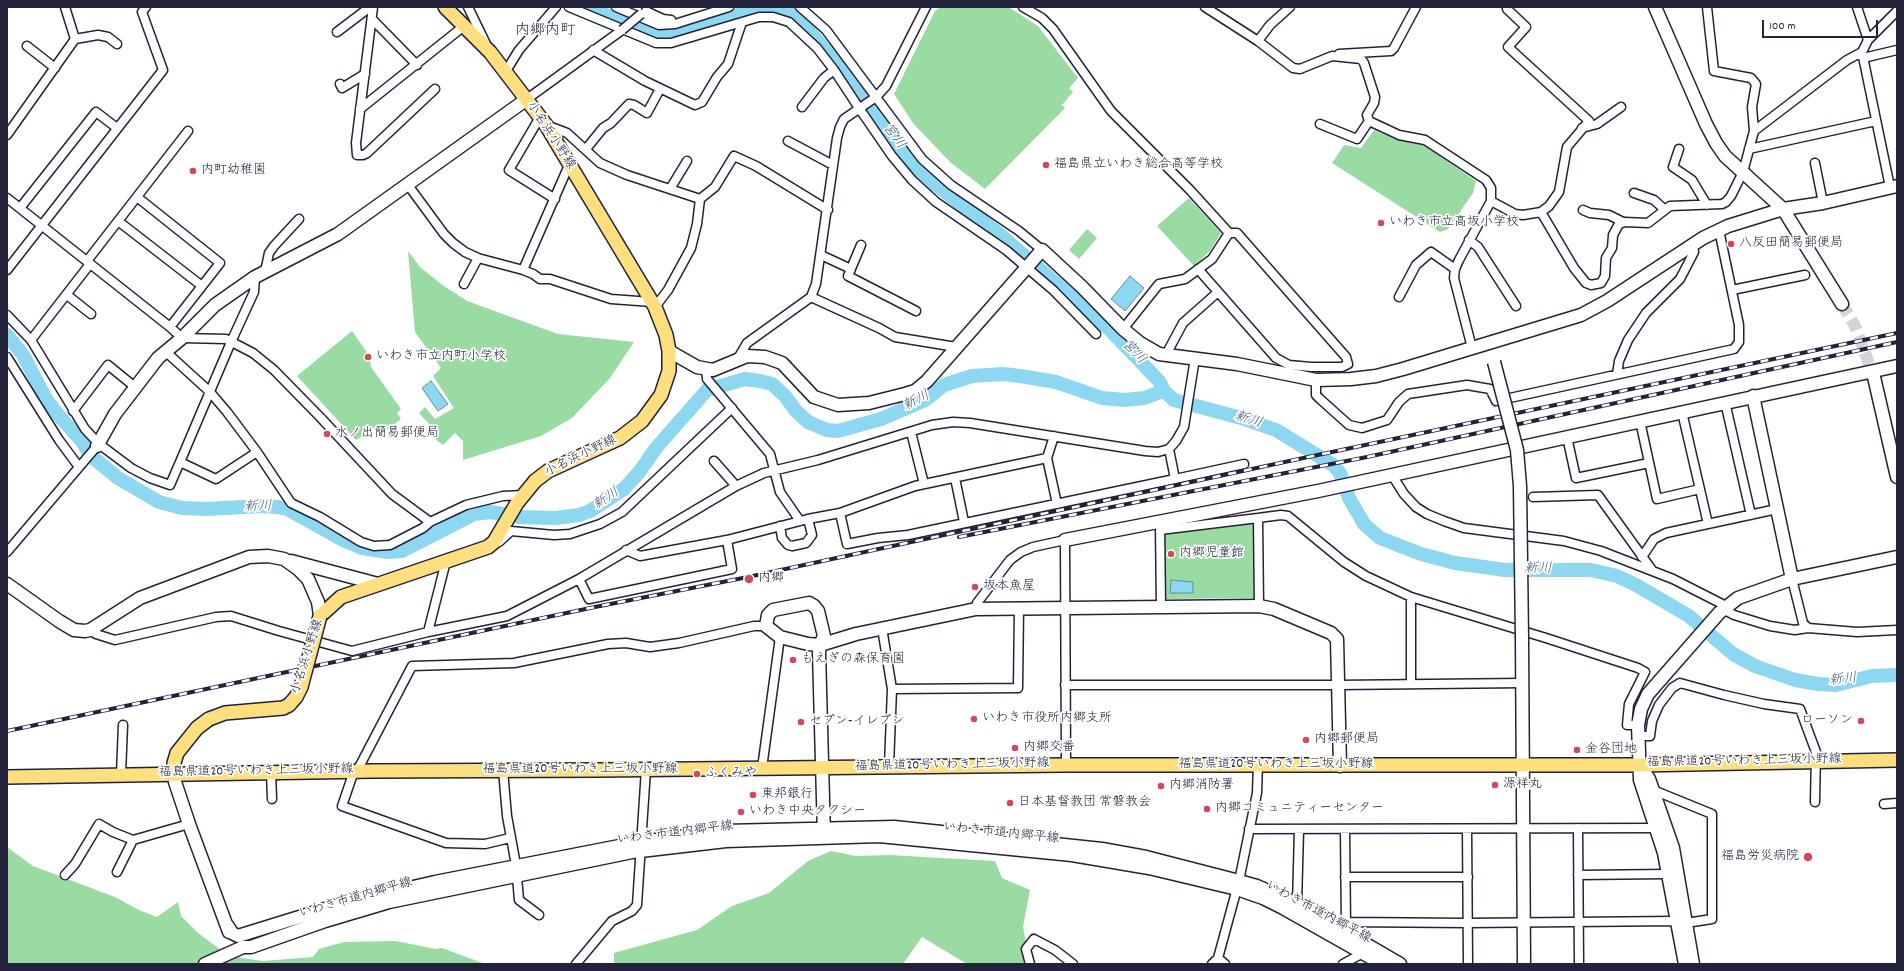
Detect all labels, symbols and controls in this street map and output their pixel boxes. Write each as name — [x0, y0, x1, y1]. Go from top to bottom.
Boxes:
scale bar — [1764, 12, 1880, 38]
text: 100 m — [1769, 18, 1796, 35]
district label: 内郷内町 — [515, 23, 575, 41]
street label: 小名浜小野線 — [522, 99, 578, 173]
water label: 宮川 — [878, 121, 908, 153]
place label: 福島県立いわき総合高等学校 — [1054, 157, 1223, 173]
marker: 福島県立いわき総合高等学校 — [1041, 160, 1051, 170]
place label: 内町幼稚園 — [201, 163, 266, 179]
marker: 内町幼稚園 — [188, 166, 198, 176]
place label: いわき市立高坂小学校 — [1389, 215, 1519, 231]
marker: いわき市立高坂小学校 — [1376, 218, 1386, 228]
place label: 八反田簡易郵便局 — [1739, 236, 1843, 252]
marker: 八反田簡易郵便局 — [1726, 239, 1736, 249]
water label: 宮川 — [1117, 337, 1149, 369]
place label: いわき市立内町小学校 — [376, 349, 506, 365]
marker: いわき市立内町小学校 — [363, 352, 373, 362]
water label: 新川 — [901, 388, 933, 416]
water label: 新川 — [1232, 409, 1264, 433]
place label: 水ノ出簡易郵便局 — [335, 426, 439, 442]
marker: 水ノ出簡易郵便局 — [322, 429, 332, 439]
street label: 小名浜小野線 — [543, 433, 619, 481]
water label: 新川 — [591, 485, 623, 515]
water label: 新川 — [244, 499, 272, 517]
place label: 内郷児童館 — [1179, 546, 1244, 562]
marker: 内郷児童館 — [1166, 549, 1176, 559]
water label: 新川 — [1524, 562, 1552, 578]
place label: 内郷 — [758, 571, 784, 587]
marker: 内郷 — [743, 573, 755, 585]
place label: 坂本魚屋 — [983, 579, 1035, 595]
marker: 坂本魚屋 — [970, 582, 980, 592]
street label: 小名浜小野線 — [289, 617, 327, 697]
place label: もえぎの森保育園 — [801, 652, 905, 668]
marker: もえぎの森保育園 — [788, 655, 798, 665]
water label: 新川 — [1828, 671, 1858, 691]
place label: いわき市役所内郷支所 — [982, 711, 1112, 727]
place label: ローソン — [1801, 713, 1853, 729]
place label: セブン-イレブン — [809, 714, 904, 730]
marker: いわき市役所内郷支所 — [969, 714, 979, 724]
marker: ローソン — [1856, 716, 1866, 726]
marker: セブン-イレブン — [796, 717, 806, 727]
place label: 内郷郵便局 — [1314, 732, 1379, 748]
marker: 内郷郵便局 — [1301, 735, 1311, 745]
place label: 内郷交番 — [1023, 740, 1075, 756]
place label: 金谷団地 — [1585, 742, 1637, 758]
marker: 内郷交番 — [1010, 743, 1020, 753]
marker: 金谷団地 — [1572, 745, 1582, 755]
street label: 福島県道20号いわき上三坂小野線 — [1646, 753, 1842, 771]
street label: 福島県道20号いわき上三坂小野線 — [854, 757, 1050, 775]
street label: 福島県道20号いわき上三坂小野線 — [1179, 757, 1373, 773]
street label: 福島県道20号いわき上三坂小野線 — [483, 762, 677, 778]
street label: 福島県道20号いわき上三坂小野線 — [158, 763, 354, 781]
place label: ふくみや — [705, 766, 757, 782]
marker: ふくみや — [692, 769, 702, 779]
place label: 源祥丸 — [1503, 777, 1542, 793]
place label: 内郷消防署 — [1169, 778, 1234, 794]
marker: 源祥丸 — [1490, 780, 1500, 790]
marker: 内郷消防署 — [1156, 781, 1166, 791]
place label: 東邦銀行 — [761, 787, 813, 803]
marker: 東邦銀行 — [748, 790, 758, 800]
place label: 日本基督教団 常磐教会 — [1018, 795, 1151, 811]
marker: 日本基督教団 常磐教会 — [1005, 798, 1015, 808]
place label: 内郷コミュニティーセンター — [1215, 801, 1384, 817]
place label: いわき中央タクシー — [749, 804, 866, 820]
marker: 内郷コミュニティーセンター — [1202, 804, 1212, 814]
marker: いわき中央タクシー — [736, 807, 746, 817]
street label: いわき市道内郷平線 — [616, 819, 734, 849]
street label: いわき市道内郷平線 — [942, 820, 1060, 848]
place label: 福島労災病院 — [1721, 849, 1799, 865]
marker: 福島労災病院 — [1802, 851, 1814, 863]
street label: いわき市道内郷平線 — [298, 875, 414, 923]
street label: いわき市道内郷平線 — [1263, 879, 1373, 947]

